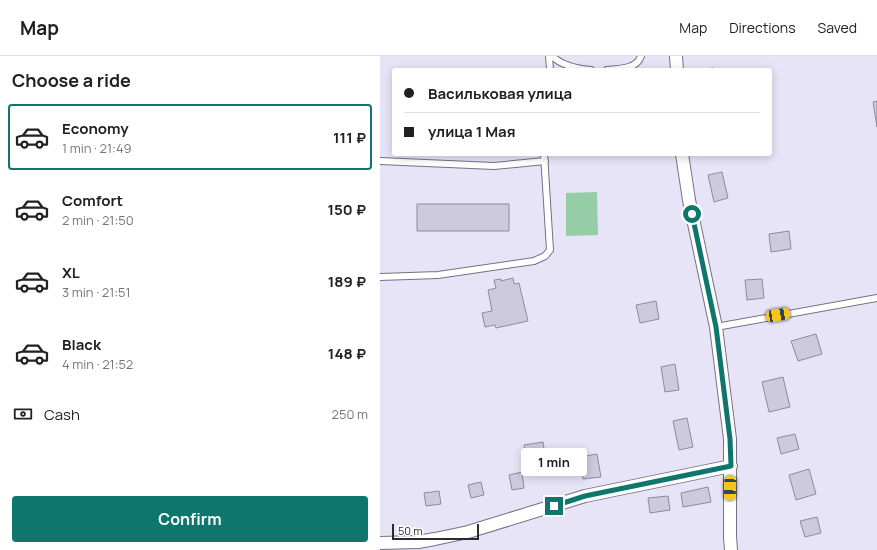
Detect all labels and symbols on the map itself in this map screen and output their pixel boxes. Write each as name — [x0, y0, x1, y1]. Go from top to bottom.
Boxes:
route start — [683, 205, 701, 223]
car — [765, 307, 791, 323]
callout: 1 min — [521, 448, 587, 476]
car — [724, 476, 736, 500]
route end — [545, 497, 563, 515]
scale bar — [392, 522, 479, 541]

